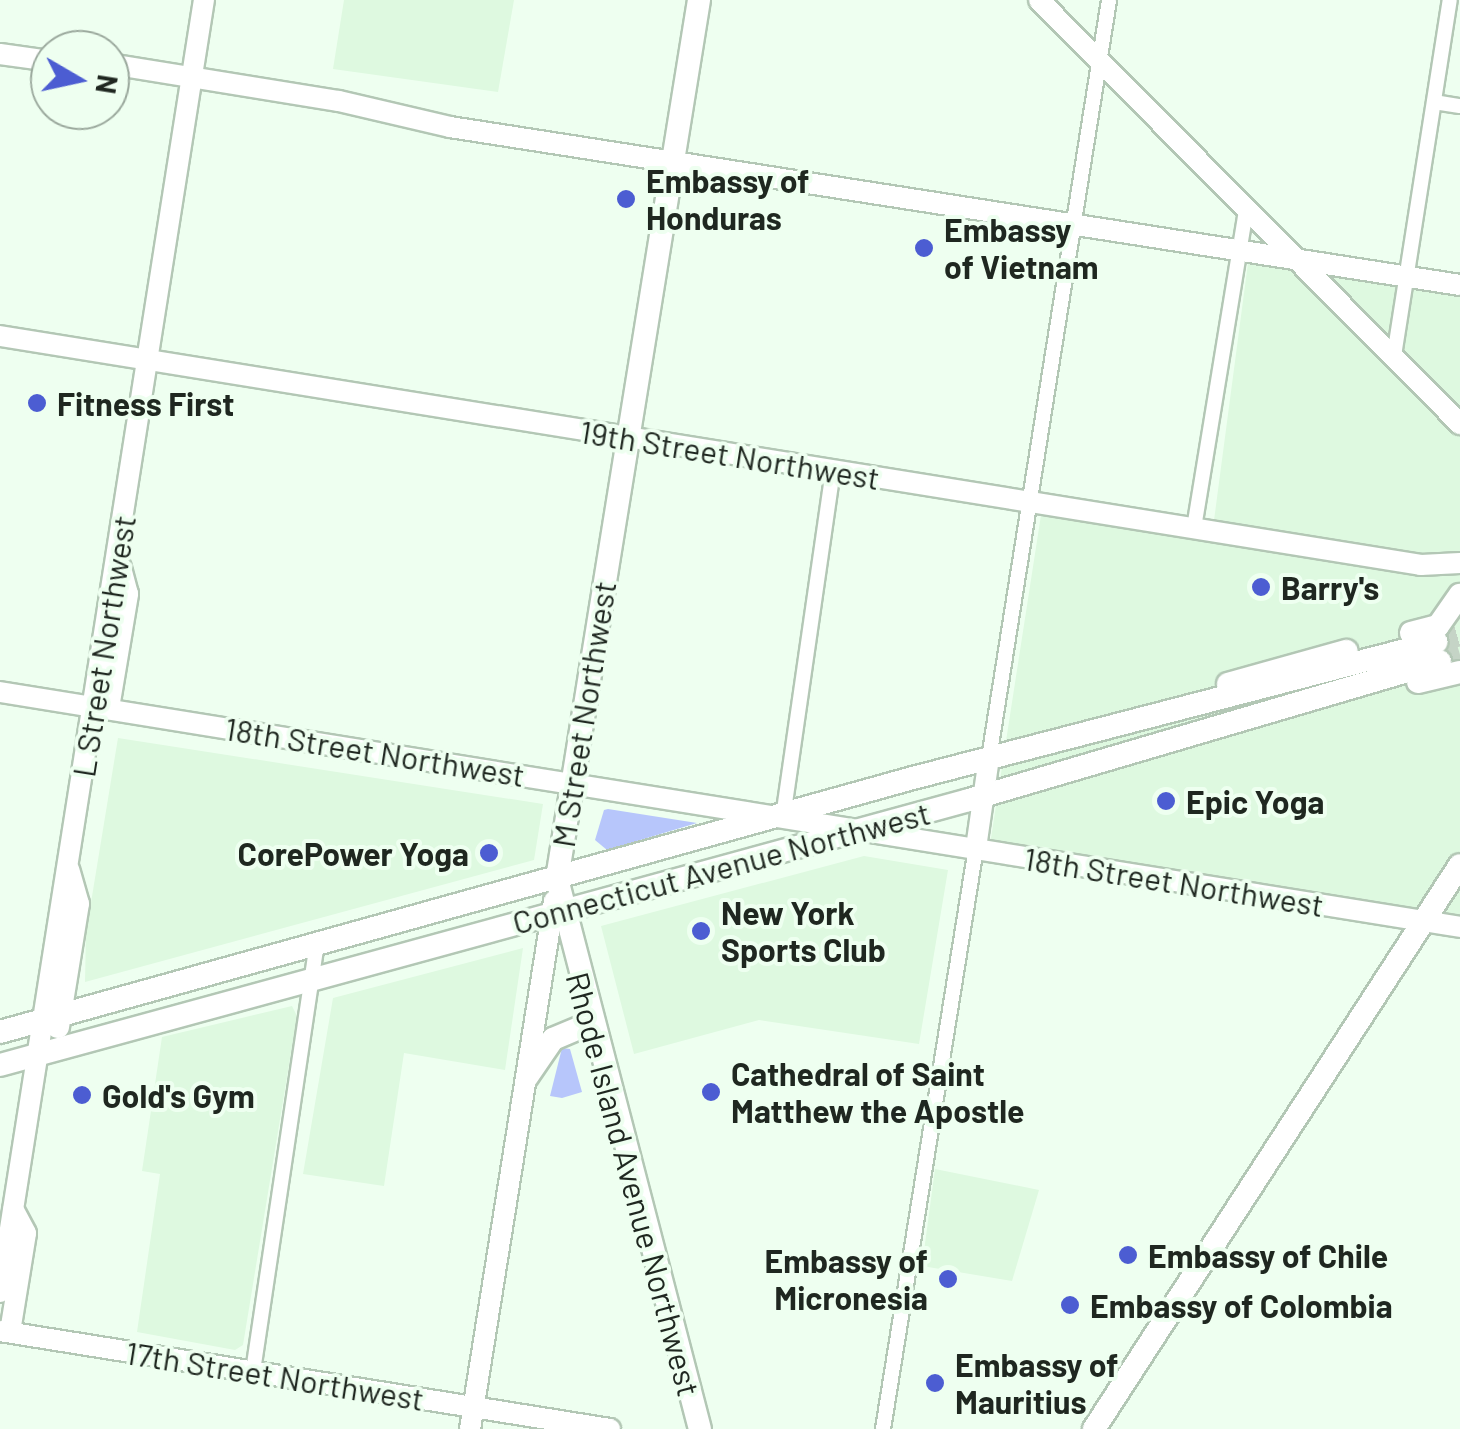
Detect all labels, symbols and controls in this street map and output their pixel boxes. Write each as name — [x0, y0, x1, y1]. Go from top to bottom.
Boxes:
north arrow — [30, 30, 130, 130]
text: N — [89, 73, 126, 96]
place label: Embassy of Honduras — [646, 162, 809, 237]
marker: Embassy of Honduras — [615, 188, 637, 210]
place label: Embassy of Vietnam — [944, 211, 1099, 286]
marker: Embassy of Vietnam — [913, 237, 935, 259]
place label: Fitness First — [57, 384, 234, 422]
marker: Fitness First — [26, 392, 48, 414]
street label: 19th Street Northwest — [577, 411, 883, 497]
street label: L Street Northwest — [63, 512, 143, 780]
place label: Barry's — [1281, 568, 1379, 606]
marker: Barry's — [1250, 576, 1272, 598]
street label: M Street Northwest — [543, 578, 623, 850]
street label: 18th Street Northwest — [222, 708, 528, 794]
place label: Epic Yoga — [1186, 782, 1324, 820]
marker: Epic Yoga — [1155, 790, 1177, 812]
street label: Connecticut Avenue Northwest — [508, 793, 934, 941]
place label: CorePower Yoga — [237, 834, 469, 872]
street label: 18th Street Northwest — [1021, 838, 1327, 924]
marker: CorePower Yoga — [478, 842, 500, 864]
place label: New York Sports Club — [721, 894, 886, 969]
marker: New York Sports Club — [690, 920, 712, 942]
street label: Rhode Island Avenue Northwest — [559, 968, 709, 1400]
place label: Cathedral of Saint Matthew the Apostle — [731, 1055, 1024, 1130]
place label: Gold's Gym — [102, 1076, 255, 1114]
marker: Cathedral of Saint Matthew the Apostle — [700, 1081, 722, 1103]
marker: Gold's Gym — [71, 1084, 93, 1106]
place label: Embassy of Chile — [1148, 1236, 1388, 1274]
place label: Embassy of Micronesia — [765, 1242, 928, 1317]
marker: Embassy of Chile — [1117, 1244, 1139, 1266]
marker: Embassy of Micronesia — [937, 1268, 959, 1290]
place label: Embassy of Colombia — [1090, 1286, 1393, 1324]
marker: Embassy of Colombia — [1059, 1294, 1081, 1316]
street label: 17th Street Northwest — [123, 1332, 427, 1418]
place label: Embassy of Mauritius — [955, 1346, 1118, 1421]
marker: Embassy of Mauritius — [924, 1372, 946, 1394]

